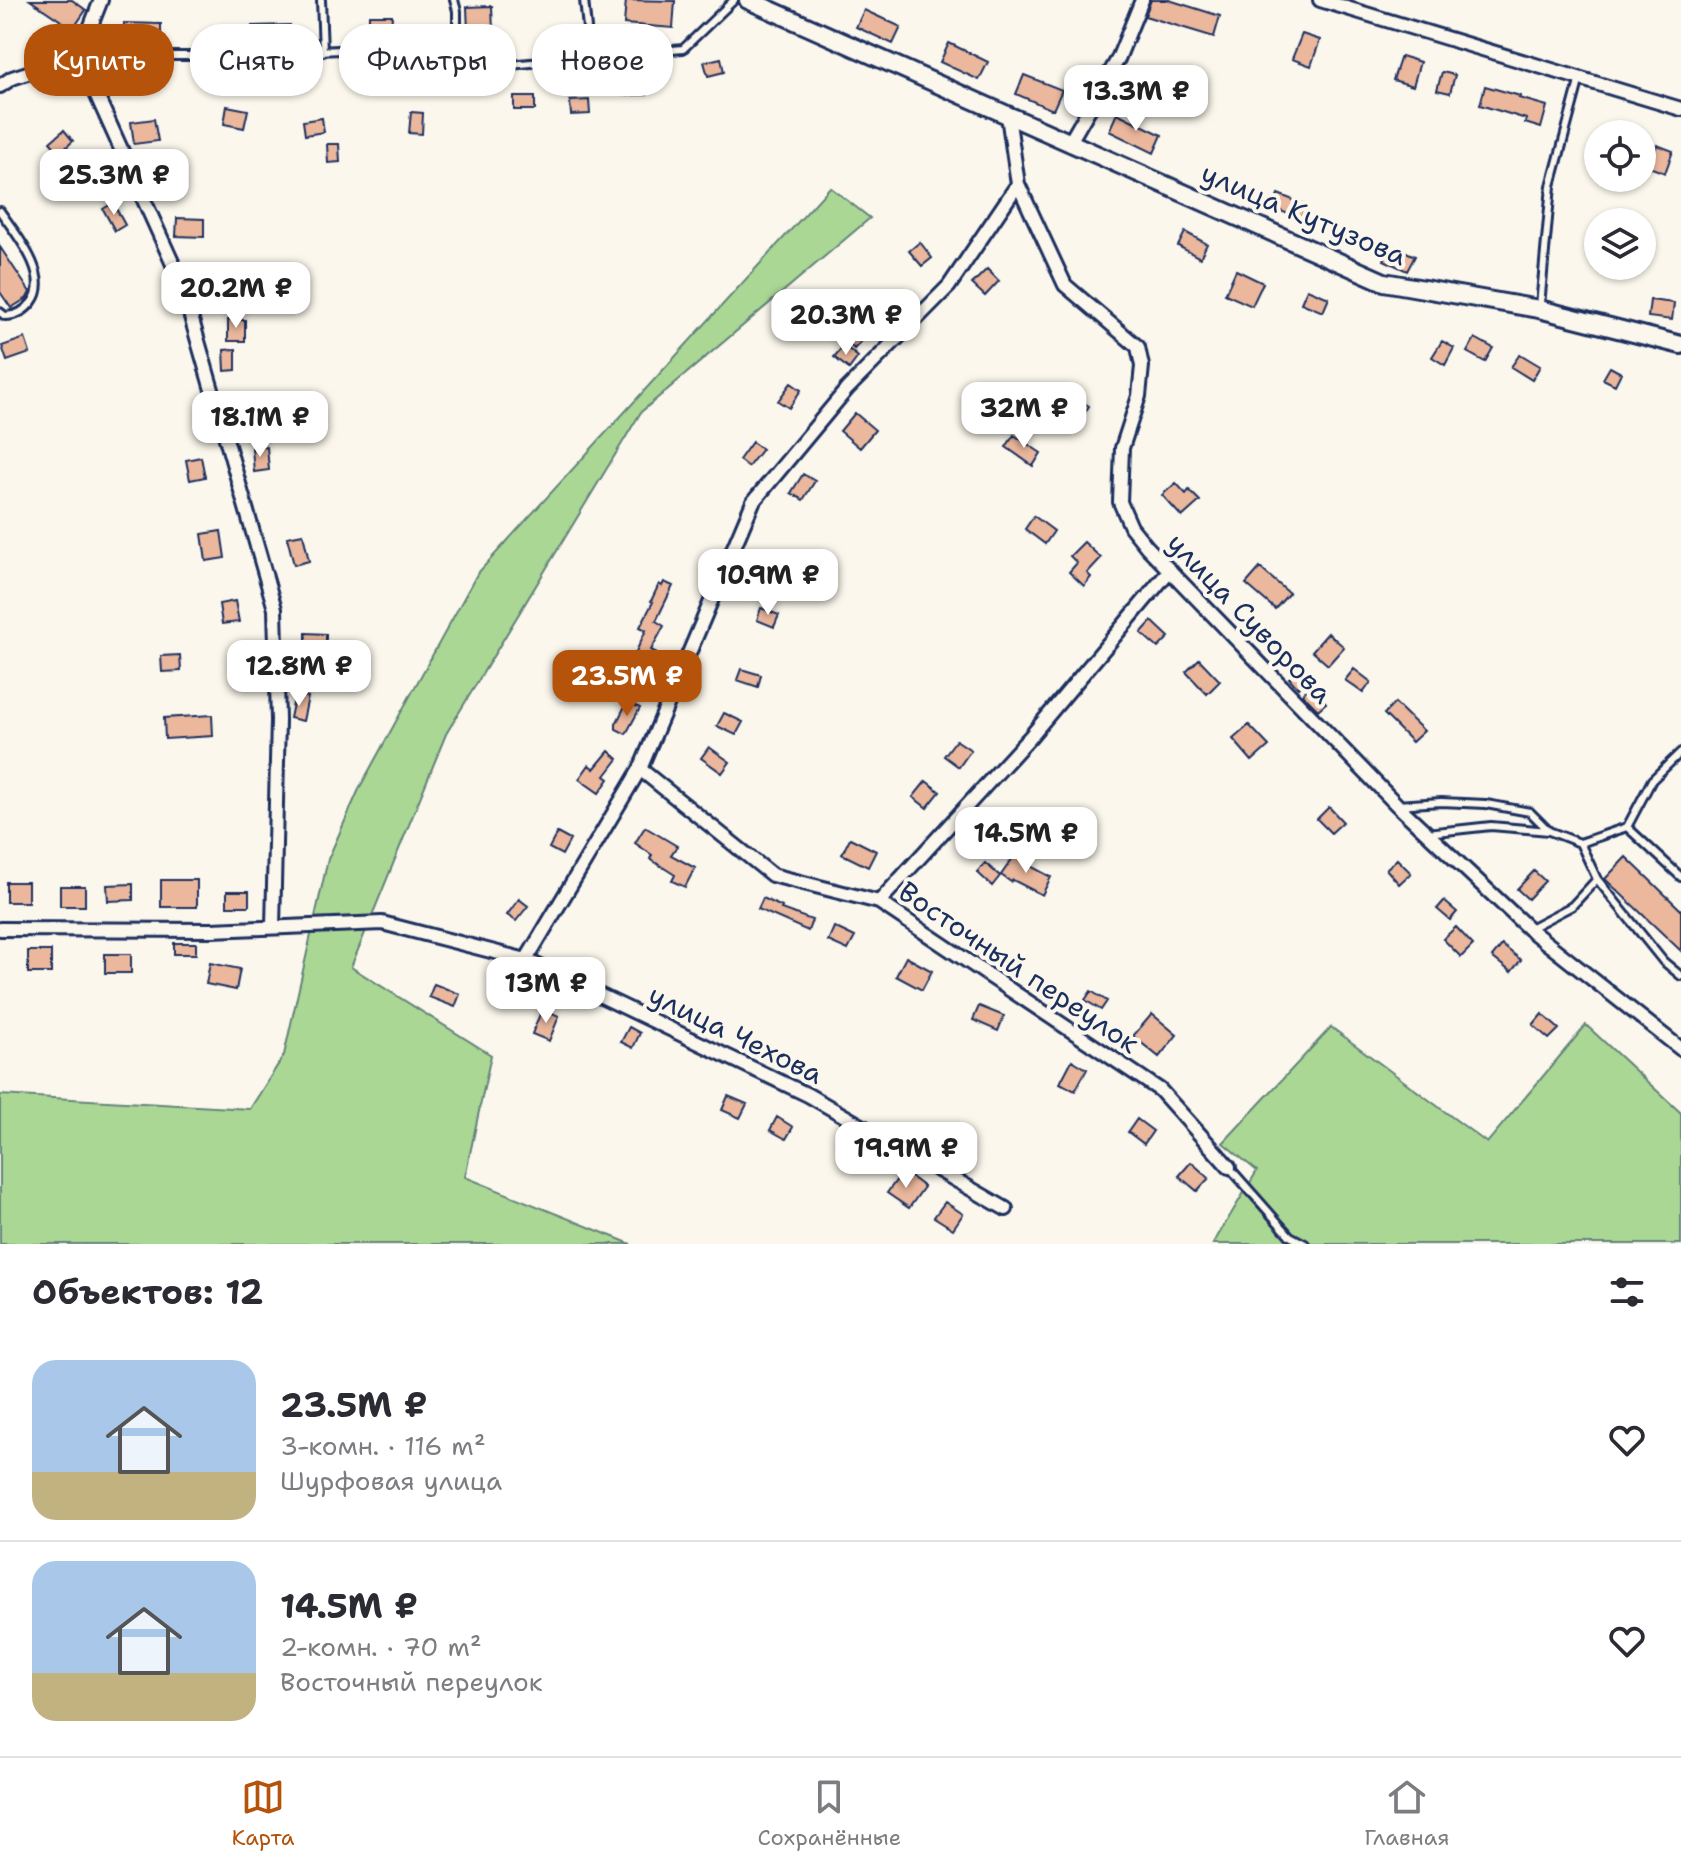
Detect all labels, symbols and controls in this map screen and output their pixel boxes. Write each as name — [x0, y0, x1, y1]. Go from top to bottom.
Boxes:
chip: Купить — [24, 24, 174, 96]
chip: Снять — [190, 24, 323, 96]
chip: Фильтры — [339, 24, 516, 96]
chip: Новое — [532, 24, 673, 96]
pin: 13.3M ₽ — [1062, 65, 1210, 133]
text: 13.3M ₽ — [1082, 73, 1190, 108]
map controls — [1584, 120, 1656, 280]
button: locate — [1584, 120, 1656, 192]
pin: 25.3M ₽ — [40, 149, 188, 217]
street label: улица Кутузова — [1195, 154, 1413, 274]
text: 25.3M ₽ — [58, 157, 170, 192]
button: layers — [1584, 208, 1656, 280]
pin: 20.2M ₽ — [162, 262, 310, 330]
text: 20.2M ₽ — [179, 270, 293, 305]
pin: 20.3M ₽ — [772, 289, 920, 357]
text: 20.3M ₽ — [789, 297, 903, 332]
pin: 32M ₽ — [968, 382, 1080, 450]
text: 32M ₽ — [979, 390, 1069, 425]
pin: 18.1M ₽ — [186, 391, 334, 459]
text: 18.1M ₽ — [210, 399, 310, 434]
street label: улица Суворова — [1159, 524, 1341, 712]
pin: 10.9M ₽ — [694, 549, 842, 617]
text: 10.9M ₽ — [716, 557, 820, 592]
pin: 12.8M ₽ — [225, 640, 373, 708]
text: 12.8M ₽ — [245, 648, 353, 683]
pin: 23.5M ₽ — [553, 650, 701, 718]
text: 23.5M ₽ — [571, 658, 683, 693]
pin: 14.5M ₽ — [952, 807, 1100, 875]
text: 14.5M ₽ — [973, 815, 1079, 850]
street label: Восточный переулок — [891, 872, 1147, 1062]
pin: 13M ₽ — [490, 957, 602, 1025]
text: 13M ₽ — [504, 965, 588, 1000]
street label: улица Чехова — [642, 975, 830, 1093]
pin: 19.9M ₽ — [832, 1122, 980, 1190]
text: 19.9M ₽ — [853, 1130, 959, 1165]
text: Объектов: 12 — [32, 1269, 263, 1315]
icon: filters — [1605, 1270, 1649, 1314]
text: 23.5M ₽ — [280, 1382, 428, 1428]
icon: home — [96, 1392, 192, 1488]
icon: heart — [1605, 1418, 1649, 1462]
text: 3-комн. · 116 m² — [280, 1428, 486, 1463]
text: Шурфовая улица — [280, 1463, 502, 1498]
text: 14.5M ₽ — [280, 1583, 418, 1629]
icon: home — [96, 1593, 192, 1689]
icon: heart — [1605, 1619, 1649, 1663]
text: 2-комн. · 70 m² — [280, 1629, 482, 1664]
text: Восточный переулок — [280, 1664, 543, 1699]
tab: Карта — [232, 1775, 294, 1852]
tab: Сохранённые — [757, 1775, 901, 1852]
tab: Главная — [1364, 1775, 1450, 1852]

